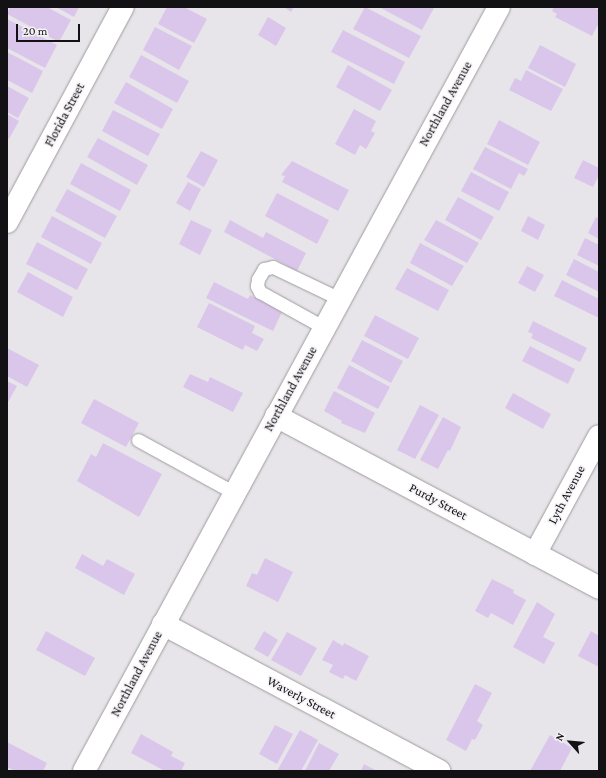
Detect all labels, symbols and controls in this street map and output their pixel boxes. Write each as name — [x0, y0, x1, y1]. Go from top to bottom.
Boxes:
scale bar — [18, 16, 82, 42]
text: 20 m — [23, 24, 47, 38]
street label: Northland Avenue — [416, 59, 476, 149]
street label: Florida Street — [42, 80, 88, 150]
street label: Northland Avenue — [261, 344, 321, 434]
street label: Lyth Avenue — [545, 463, 589, 527]
street label: Purdy Street — [406, 480, 470, 524]
street label: Northland Avenue — [108, 628, 166, 720]
street label: Waverly Street — [264, 673, 338, 723]
north arrow — [550, 722, 590, 762]
text: N — [552, 730, 566, 743]

